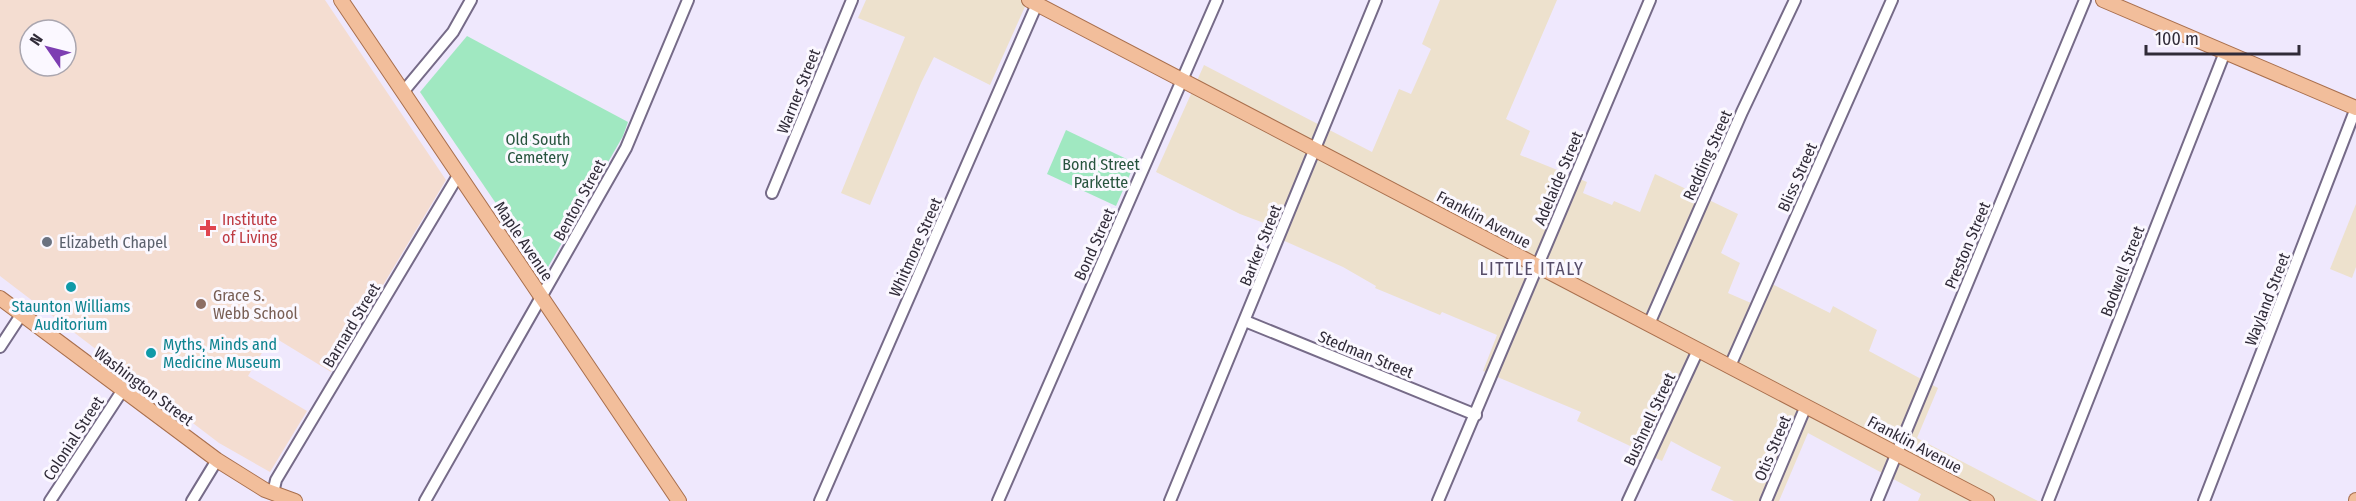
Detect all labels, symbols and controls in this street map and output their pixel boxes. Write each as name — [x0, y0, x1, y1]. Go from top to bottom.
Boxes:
north arrow — [18, 18, 78, 78]
scale bar — [2146, 18, 2299, 56]
text: 100 m — [2155, 28, 2199, 50]
text: N — [26, 30, 47, 49]
street label: Warner Street — [773, 45, 824, 136]
street label: Redding Street — [1679, 107, 1736, 203]
street label: Adelaide Street — [1530, 128, 1587, 228]
park label: Old South Cemetery — [506, 130, 570, 167]
street label: Bliss Street — [1774, 139, 1821, 215]
park label: Bond Street Parkette — [1062, 155, 1140, 192]
street label: Benton Street — [549, 156, 610, 244]
street label: Franklin Avenue — [1433, 187, 1534, 252]
street label: Whitmore Street — [885, 194, 946, 300]
street label: Maple Avenue — [490, 198, 557, 285]
street label: Preston Street — [1941, 198, 1995, 292]
street label: Barker Street — [1236, 201, 1286, 289]
street label: Bond Street — [1070, 204, 1119, 283]
place label: Institute of Living — [222, 210, 278, 247]
marker: Institute of Living — [199, 219, 217, 237]
street label: Bodwell Street — [2096, 222, 2149, 319]
place label: Elizabeth Chapel — [59, 233, 167, 252]
marker: Elizabeth Chapel — [40, 235, 54, 249]
street label: Wayland Street — [2241, 249, 2294, 348]
district label: LITTLE ITALY — [1480, 258, 1584, 280]
street label: Barnard Street — [319, 279, 384, 371]
marker: Staunton Williams Auditorium — [64, 280, 78, 294]
place label: Grace S. Webb School — [213, 286, 298, 323]
place label: Staunton Williams Auditorium — [12, 297, 131, 334]
marker: Grace S. Webb School — [194, 297, 208, 311]
street label: Stedman Street — [1315, 327, 1417, 382]
place label: Myths, Minds and Medicine Museum — [163, 335, 281, 372]
street label: Washington Street — [90, 343, 198, 430]
marker: Myths, Minds and Medicine Museum — [144, 346, 158, 360]
street label: Bushnell Street — [1620, 369, 1680, 469]
street label: Colonial Street — [39, 392, 108, 484]
street label: Otis Street — [1750, 412, 1795, 484]
street label: Franklin Avenue — [1864, 412, 1965, 477]

